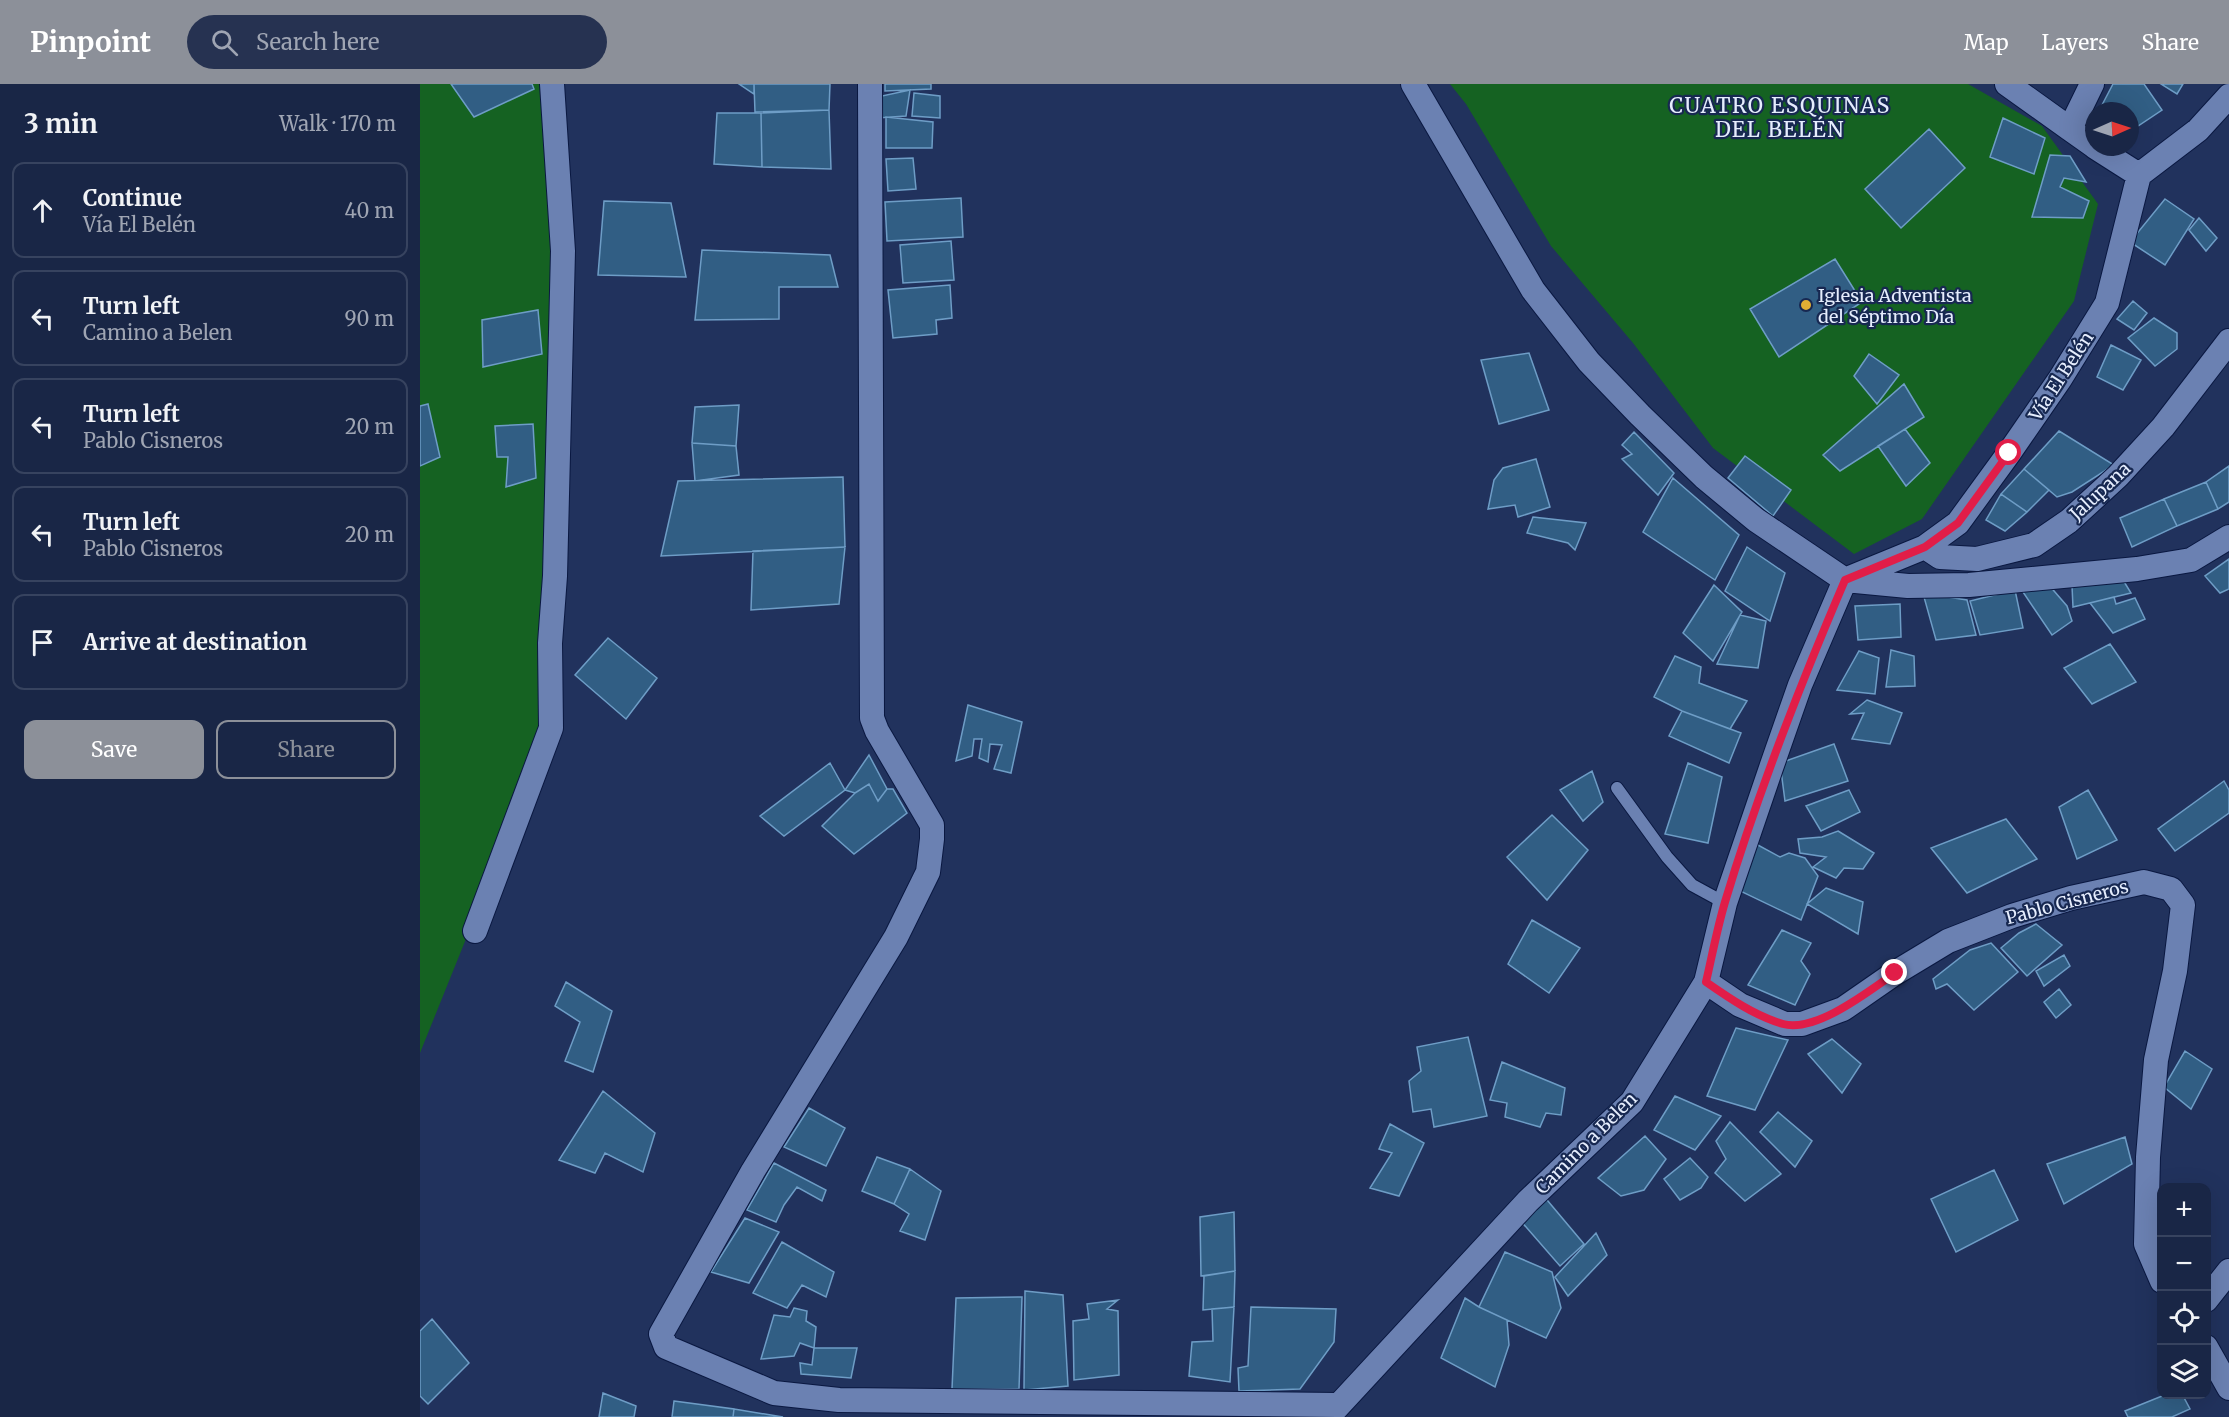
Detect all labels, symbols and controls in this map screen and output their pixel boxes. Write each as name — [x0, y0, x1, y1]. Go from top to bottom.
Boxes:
search box — [187, 15, 607, 69]
text: Pinpoint — [30, 24, 151, 60]
icon: search — [208, 26, 241, 59]
text: Search here — [256, 28, 379, 56]
text: Map — [1964, 29, 2009, 56]
text: Layers — [2042, 29, 2109, 56]
text: Share — [2142, 29, 2199, 56]
district label: CUATRO ESQUINAS DEL BELÉN — [1669, 92, 1891, 143]
north arrow — [2085, 102, 2139, 156]
text: 3 min — [24, 107, 98, 140]
text: Walk · 170 m — [279, 111, 396, 136]
text: Continue — [83, 184, 182, 212]
icon: ahead — [26, 194, 59, 227]
text: 40 m — [344, 198, 394, 223]
text: Vía El Belén — [83, 212, 196, 237]
place label: Iglesia Adventista del Séptimo Día — [1818, 284, 1972, 328]
text: Turn left — [83, 292, 180, 320]
marker: Iglesia Adventista del Séptimo Día — [1799, 298, 1813, 312]
icon: left — [26, 302, 59, 335]
text: 90 m — [344, 306, 394, 331]
text: Camino a Belen — [83, 320, 233, 345]
street label: Vía El Belén — [2023, 327, 2098, 426]
text: Turn left — [83, 400, 180, 428]
icon: left — [26, 410, 59, 443]
text: 20 m — [345, 414, 394, 439]
text: Pablo Cisneros — [83, 428, 223, 453]
route start — [1995, 439, 2021, 465]
street label: Jalupana — [2064, 457, 2135, 526]
text: Turn left — [83, 508, 180, 536]
icon: left — [26, 518, 59, 551]
text: 20 m — [345, 522, 394, 547]
text: Pablo Cisneros — [83, 536, 223, 561]
icon: arrive — [26, 626, 59, 659]
text: Arrive at destination — [83, 628, 307, 656]
button: Save — [24, 720, 204, 779]
button: Share — [216, 720, 396, 779]
street label: Pablo Cisneros — [2003, 875, 2131, 929]
route end — [1881, 959, 1907, 985]
street label: Camino a Belen — [1530, 1087, 1642, 1199]
map controls — [2157, 1183, 2211, 1399]
button: + — [2157, 1183, 2211, 1237]
button: − — [2157, 1237, 2211, 1291]
button: locate — [2157, 1291, 2211, 1345]
button: layers — [2157, 1345, 2211, 1399]

